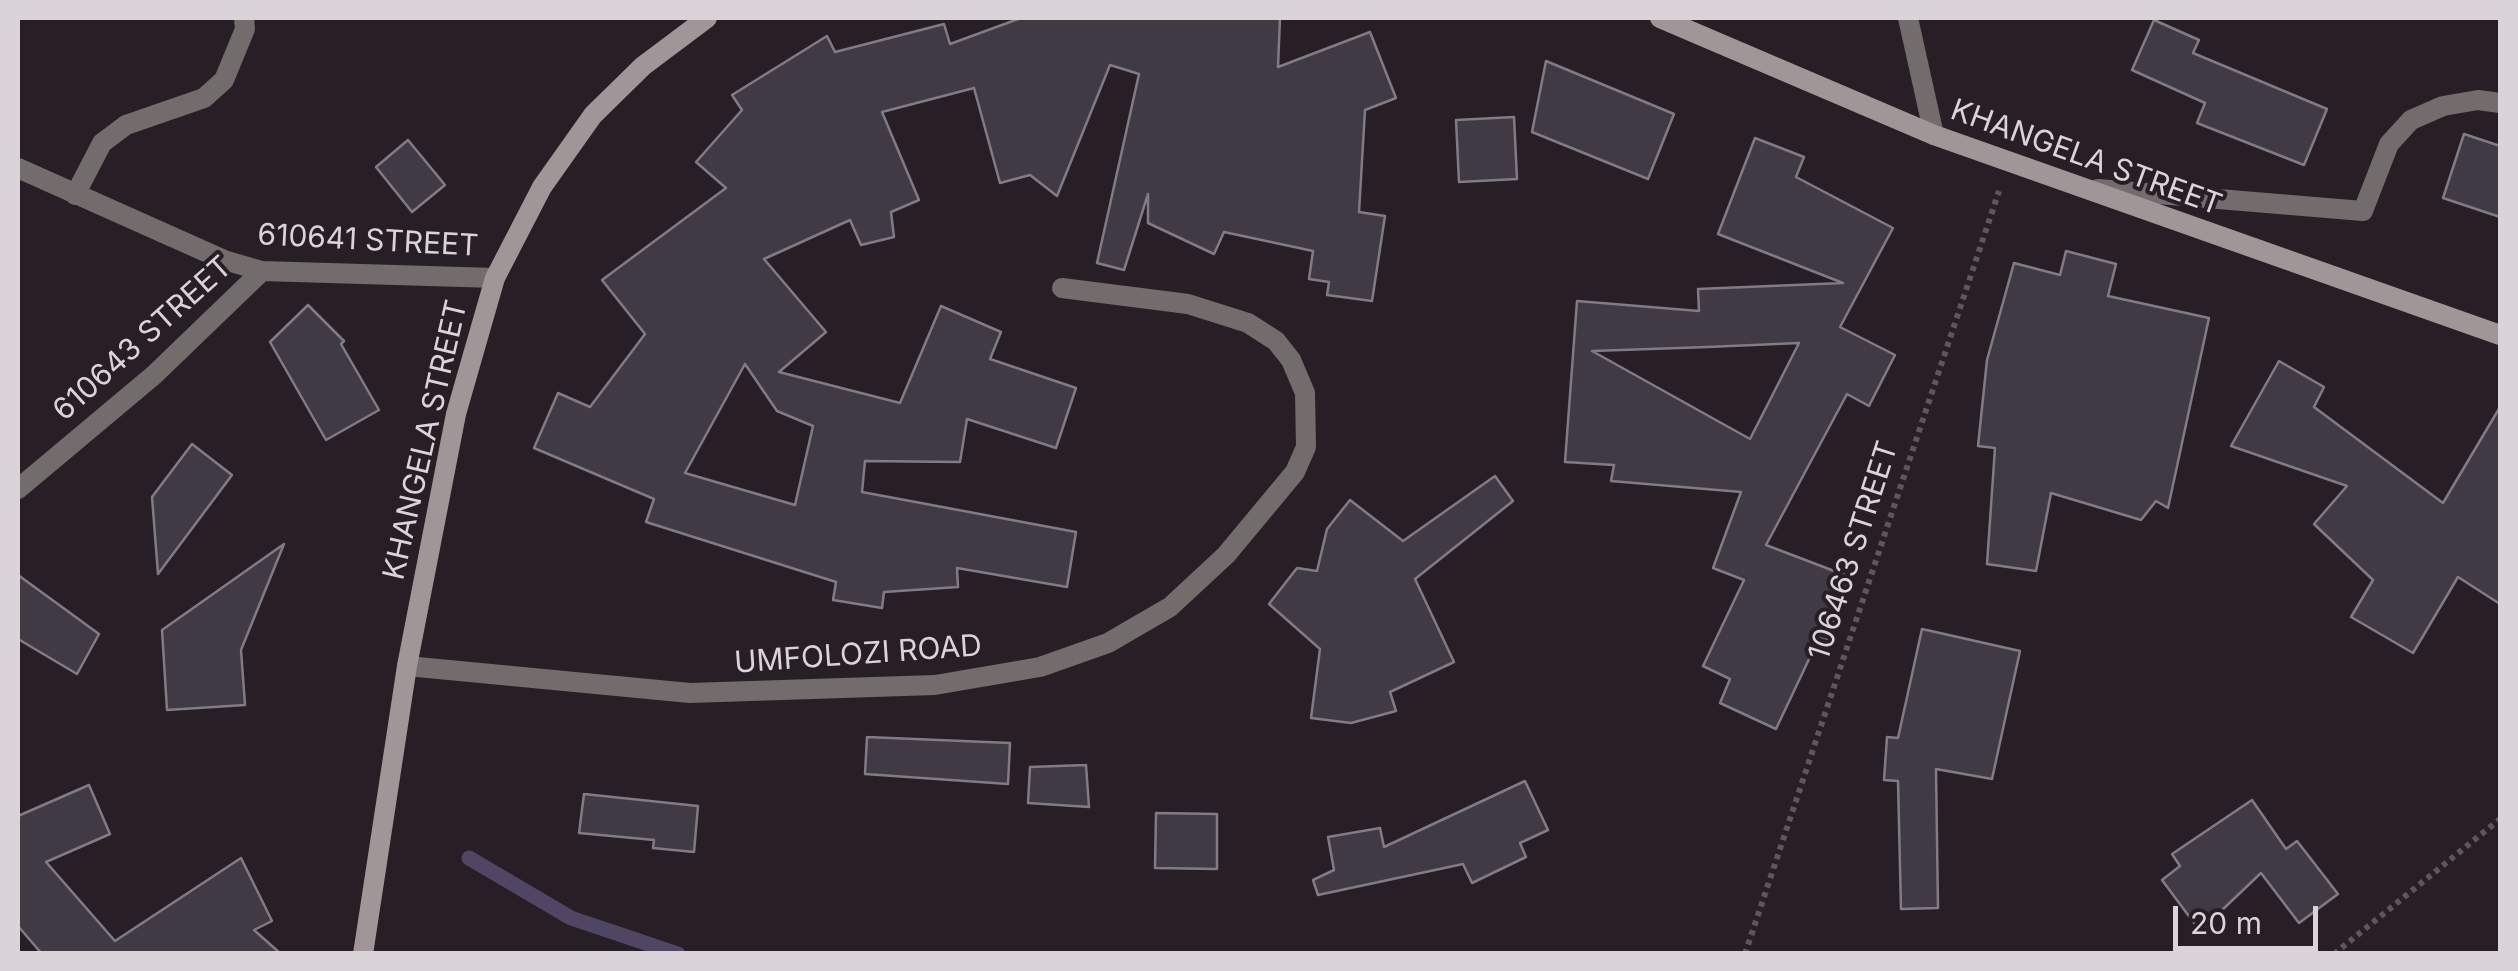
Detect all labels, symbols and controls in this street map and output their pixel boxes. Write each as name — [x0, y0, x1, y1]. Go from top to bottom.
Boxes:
street label: KHANGELA STREET — [1946, 92, 2226, 224]
street label: 610641 STREET — [257, 217, 479, 265]
street label: 610643 STREET — [46, 249, 240, 429]
street label: KHANGELA STREET — [376, 297, 476, 583]
street label: 106463 STREET — [1802, 437, 1906, 665]
street label: UMFOLOZI ROAD — [733, 628, 983, 682]
scale bar — [2178, 886, 2323, 948]
text: 20 m — [2190, 905, 2262, 941]

